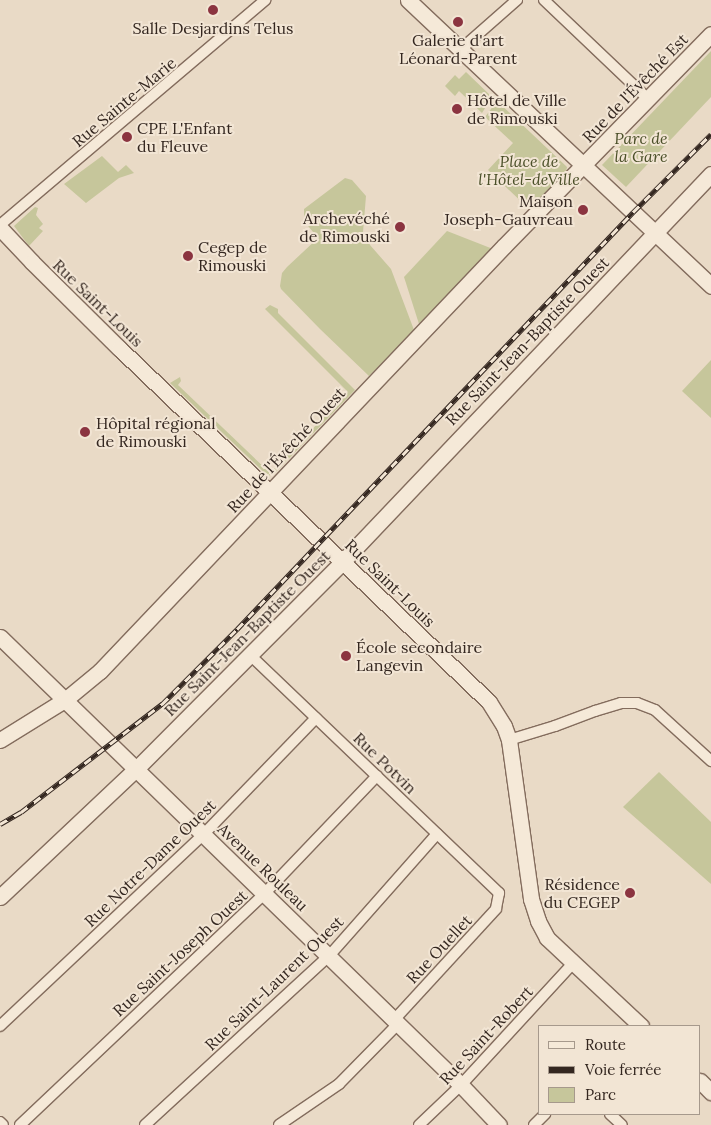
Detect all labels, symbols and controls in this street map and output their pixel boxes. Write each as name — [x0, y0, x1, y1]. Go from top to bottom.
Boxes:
marker: Salle Desjardins Telus — [207, 4, 219, 16]
marker: Galerie d'art Léonard-Parent — [452, 16, 464, 28]
place label: Salle Desjardins Telus — [133, 18, 293, 38]
place label: Galerie d'art Léonard-Parent — [399, 30, 517, 68]
street label: Rue de l'Évêché Est — [578, 30, 692, 146]
street label: Rue Sainte-Marie — [68, 53, 180, 151]
place label: Hôtel de Ville de Rimouski — [467, 90, 566, 128]
marker: Hôtel de Ville de Rimouski — [451, 103, 463, 115]
place label: CPE L'Enfant du Fleuve — [137, 118, 232, 156]
park label: Parc de la Gare — [614, 128, 668, 166]
marker: CPE L'Enfant du Fleuve — [121, 131, 133, 143]
park label: Place de l'Hôtel-deVille — [478, 151, 580, 189]
place label: Maison Joseph-Gauvreau — [444, 191, 573, 229]
marker: Maison Joseph-Gauvreau — [577, 204, 589, 216]
place label: Archevéché de Rimouski — [299, 208, 390, 246]
marker: Archevéché de Rimouski — [394, 221, 406, 233]
place label: Cegep de Rimouski — [198, 237, 267, 275]
marker: Cegep de Rimouski — [182, 250, 194, 262]
street label: Rue Saint-Jean-Baptiste Ouest — [441, 253, 613, 429]
street label: Rue Saint-Louis — [49, 255, 147, 351]
street label: Rue de l'Évêché Ouest — [223, 383, 349, 517]
place label: Hôpital régional de Rimouski — [96, 413, 216, 451]
marker: Hôpital régional de Rimouski — [78, 425, 92, 439]
street label: Rue Saint-Louis — [341, 535, 439, 631]
street label: Rue Saint-Jean-Baptiste Ouest — [160, 546, 334, 720]
place label: École secondaire Langevin — [356, 637, 482, 675]
marker: École secondaire Langevin — [340, 650, 352, 662]
street label: Rue Potvin — [350, 728, 420, 798]
street label: Rue Notre-Dame Ouest — [80, 795, 220, 931]
street label: Avenue Rouleau — [214, 819, 312, 915]
place label: Résidence du CEGEP — [544, 874, 620, 912]
street label: Rue Saint-Joseph Ouest — [109, 886, 251, 1020]
marker: Résidence du CEGEP — [624, 887, 636, 899]
street label: Rue Ouellet — [402, 911, 476, 987]
street label: Rue Saint-Laurent Ouest — [201, 912, 347, 1054]
street label: Rue Saint-Robert — [435, 982, 537, 1088]
legend — [538, 1025, 701, 1115]
text: Route — [585, 1035, 626, 1054]
text: Voie ferrée — [585, 1060, 661, 1079]
text: Parc — [585, 1085, 616, 1104]

